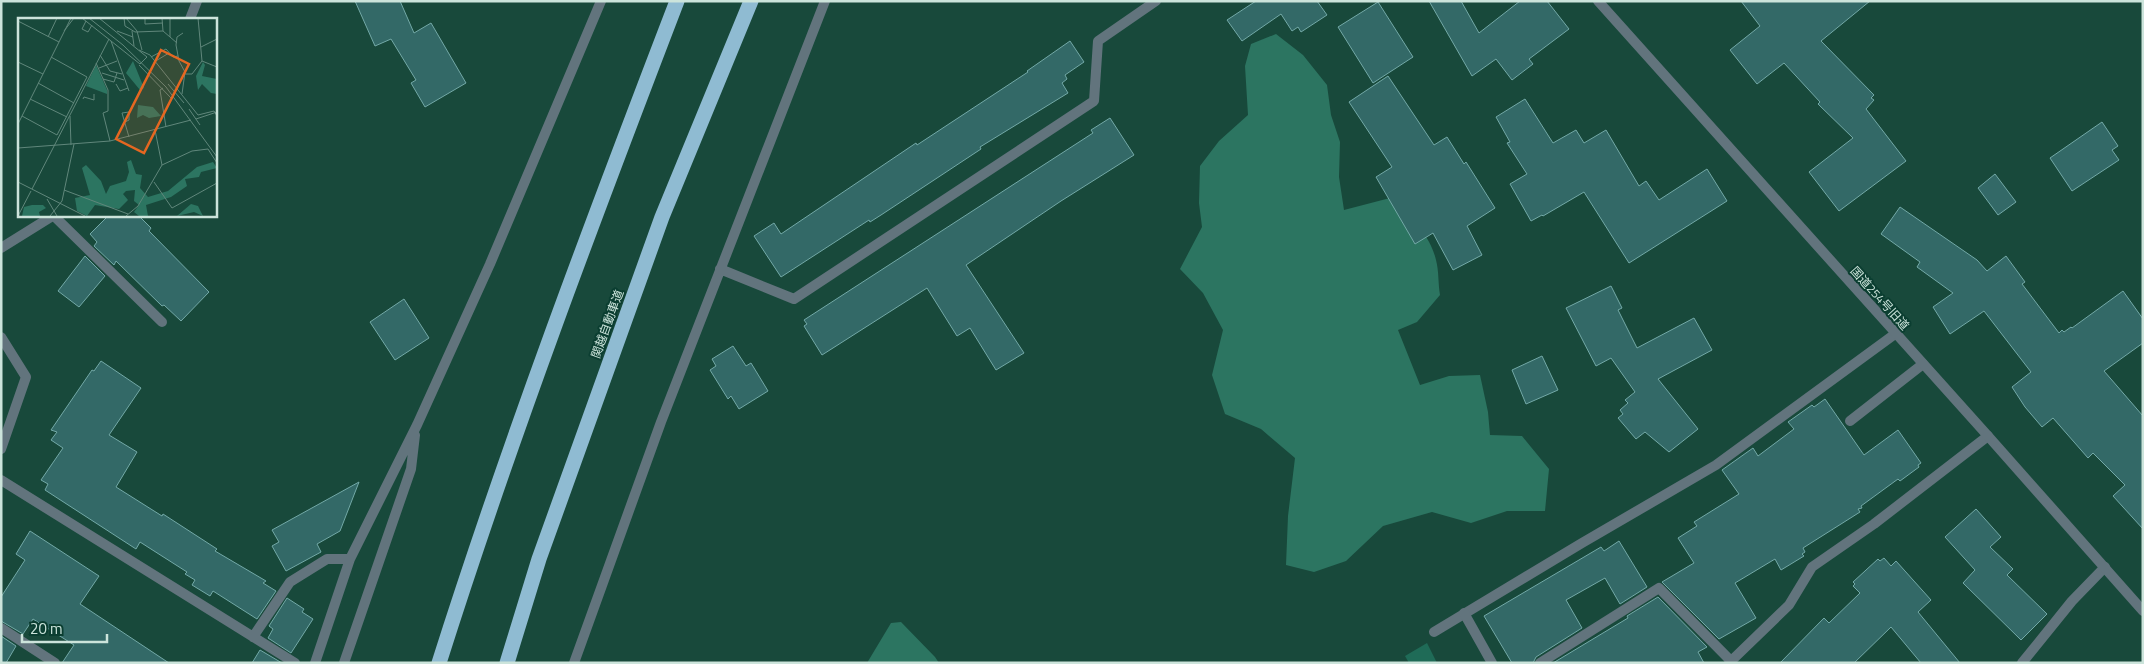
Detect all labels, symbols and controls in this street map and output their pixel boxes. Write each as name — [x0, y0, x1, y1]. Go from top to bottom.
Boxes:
inset map — [18, 18, 216, 216]
street label: 国道254号旧道 — [1846, 262, 1914, 334]
street label: 関越自動車道 — [586, 287, 628, 361]
scale bar — [22, 612, 108, 644]
text: 20 m — [30, 617, 63, 640]

